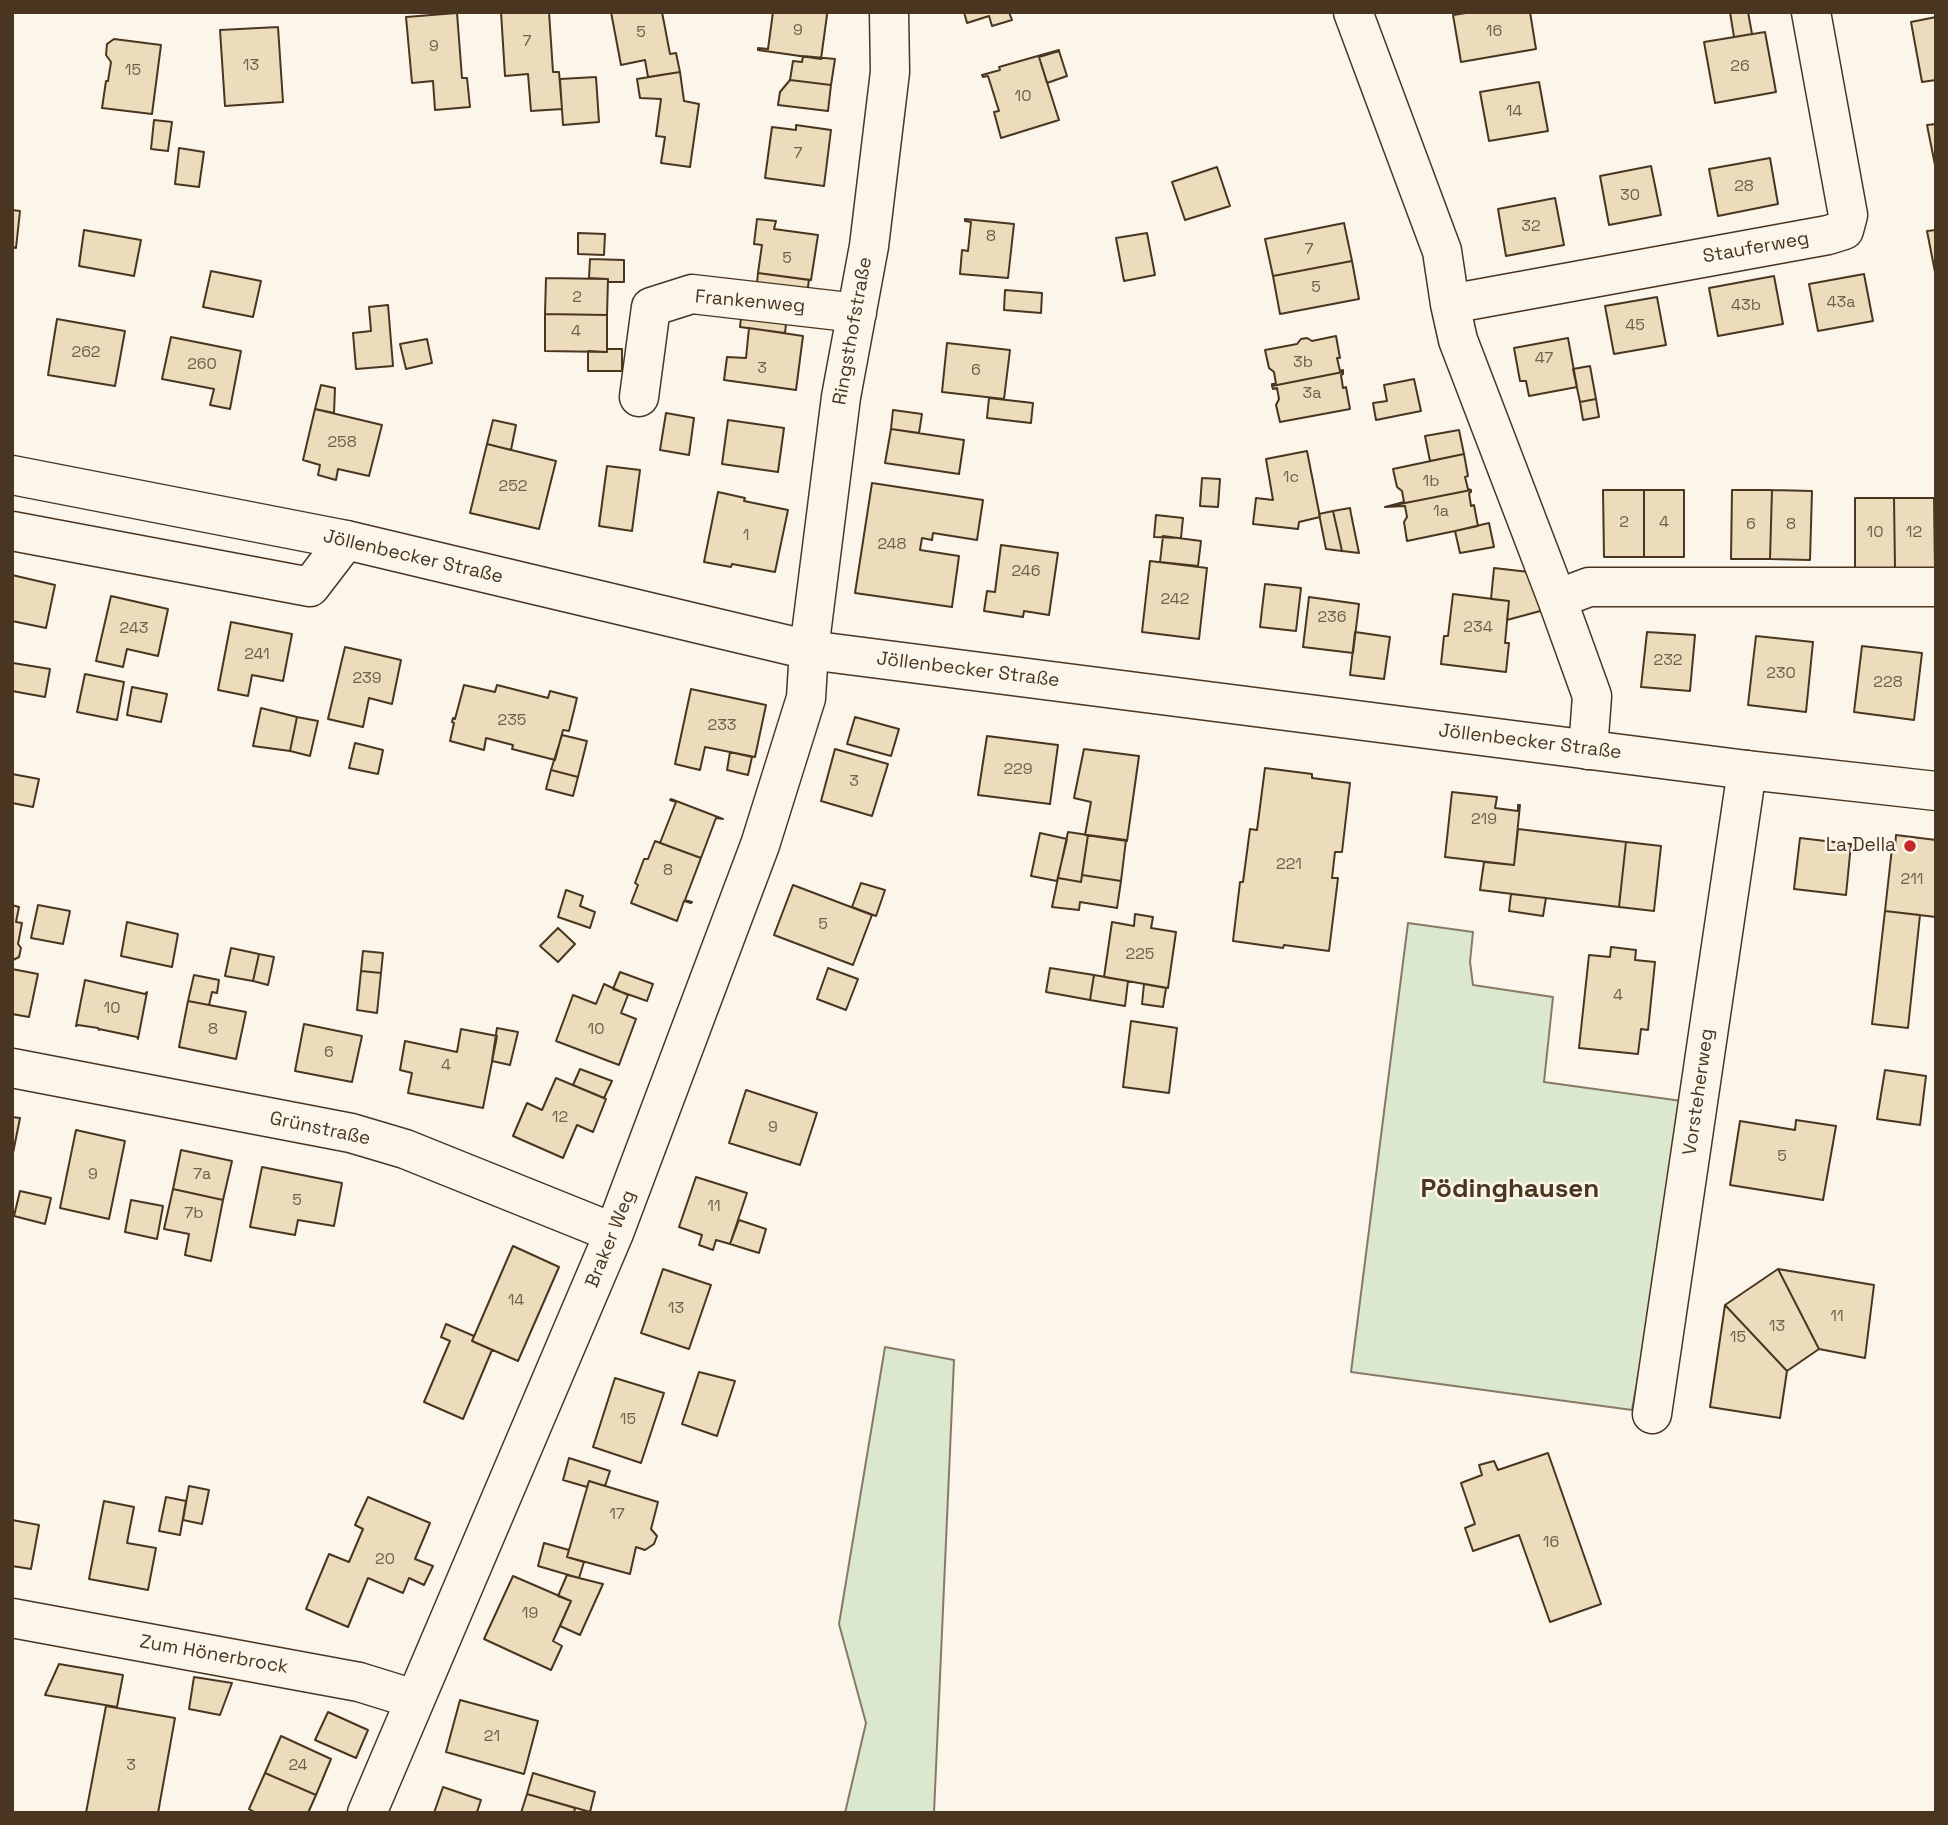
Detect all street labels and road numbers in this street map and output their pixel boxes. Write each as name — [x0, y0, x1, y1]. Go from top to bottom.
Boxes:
street label: Stauferweg — [1701, 227, 1811, 269]
street label: Ringsthofstraße — [829, 255, 877, 407]
street label: Frankenweg — [694, 286, 806, 318]
street label: Jöllenbecker Straße — [321, 525, 505, 589]
street label: Jöllenbecker Straße — [875, 647, 1061, 693]
street label: Jöllenbecker Straße — [1437, 719, 1623, 765]
street label: Vorsteherweg — [1679, 1027, 1719, 1157]
street label: Grünstraße — [268, 1107, 372, 1151]
street label: Braker Weg — [581, 1187, 641, 1291]
street label: Zum Hönerbrock — [138, 1631, 290, 1679]

